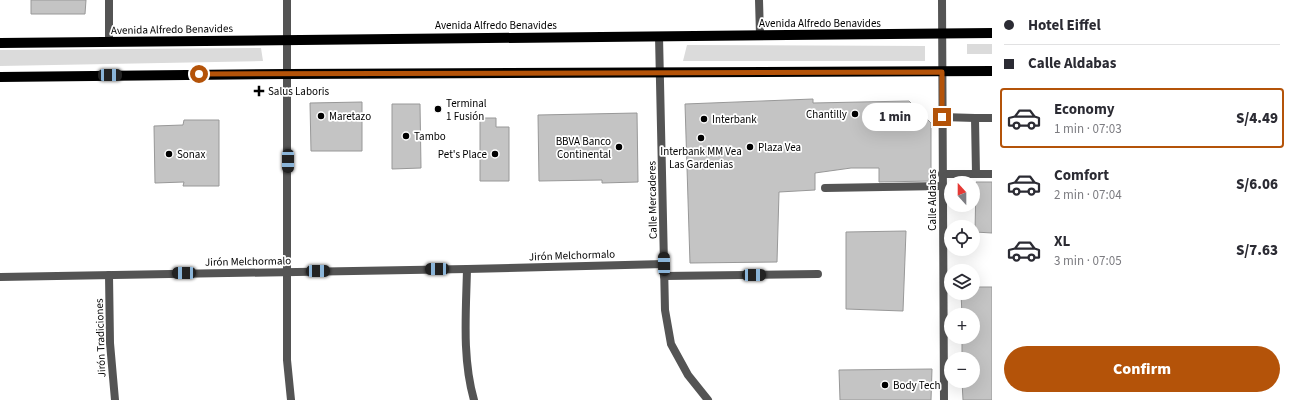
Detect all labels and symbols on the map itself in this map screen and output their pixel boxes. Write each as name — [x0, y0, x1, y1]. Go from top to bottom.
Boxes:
street label: Avenida Alfredo Benavides — [759, 16, 881, 31]
street label: Avenida Alfredo Benavides — [435, 18, 557, 33]
street label: Avenida Alfredo Benavides — [111, 21, 233, 38]
route start — [190, 65, 208, 83]
car — [98, 69, 122, 81]
place label: Salus Laboris — [268, 84, 329, 99]
marker: Salus Laboris — [253, 85, 265, 97]
place label: Terminal 1 Fusión — [446, 96, 487, 124]
callout: 1 min — [862, 103, 928, 131]
marker: Terminal 1 Fusión — [433, 104, 443, 114]
place label: Chantilly — [806, 107, 847, 122]
route end — [933, 108, 951, 126]
place label: Maretazo — [329, 109, 371, 124]
marker: Chantilly — [850, 109, 860, 119]
marker: Maretazo — [316, 111, 326, 121]
place label: Interbank — [712, 112, 757, 127]
marker: Interbank — [699, 114, 709, 124]
place label: Tambo — [414, 129, 446, 144]
marker: Tambo — [401, 131, 411, 141]
marker: Interbank MM Vea Las Gardenias — [696, 133, 706, 143]
place label: BBVA Banco Continental — [556, 134, 611, 162]
place label: Plaza Vea — [758, 140, 801, 155]
marker: BBVA Banco Continental — [614, 142, 624, 152]
marker: Plaza Vea — [745, 142, 755, 152]
place label: Interbank MM Vea Las Gardenias — [660, 144, 742, 172]
place label: Sonax — [177, 147, 205, 162]
place label: Pet's Place — [438, 147, 488, 162]
marker: Sonax — [164, 149, 174, 159]
car — [282, 149, 294, 173]
marker: Pet's Place — [490, 149, 500, 159]
street label: Calle Mercaderes — [644, 160, 661, 239]
street label: Calle Aldabas — [925, 169, 940, 231]
north arrow — [944, 176, 980, 212]
street label: Jirón Melchormalo — [529, 246, 615, 265]
car — [658, 252, 670, 276]
street label: Jirón Melchormalo — [205, 253, 291, 270]
car — [425, 263, 449, 275]
car — [306, 265, 330, 277]
car — [172, 267, 196, 279]
car — [742, 269, 766, 281]
street label: Jirón Tradiciones — [92, 298, 109, 378]
place label: Body Tech — [893, 378, 941, 393]
marker: Body Tech — [880, 380, 890, 390]

